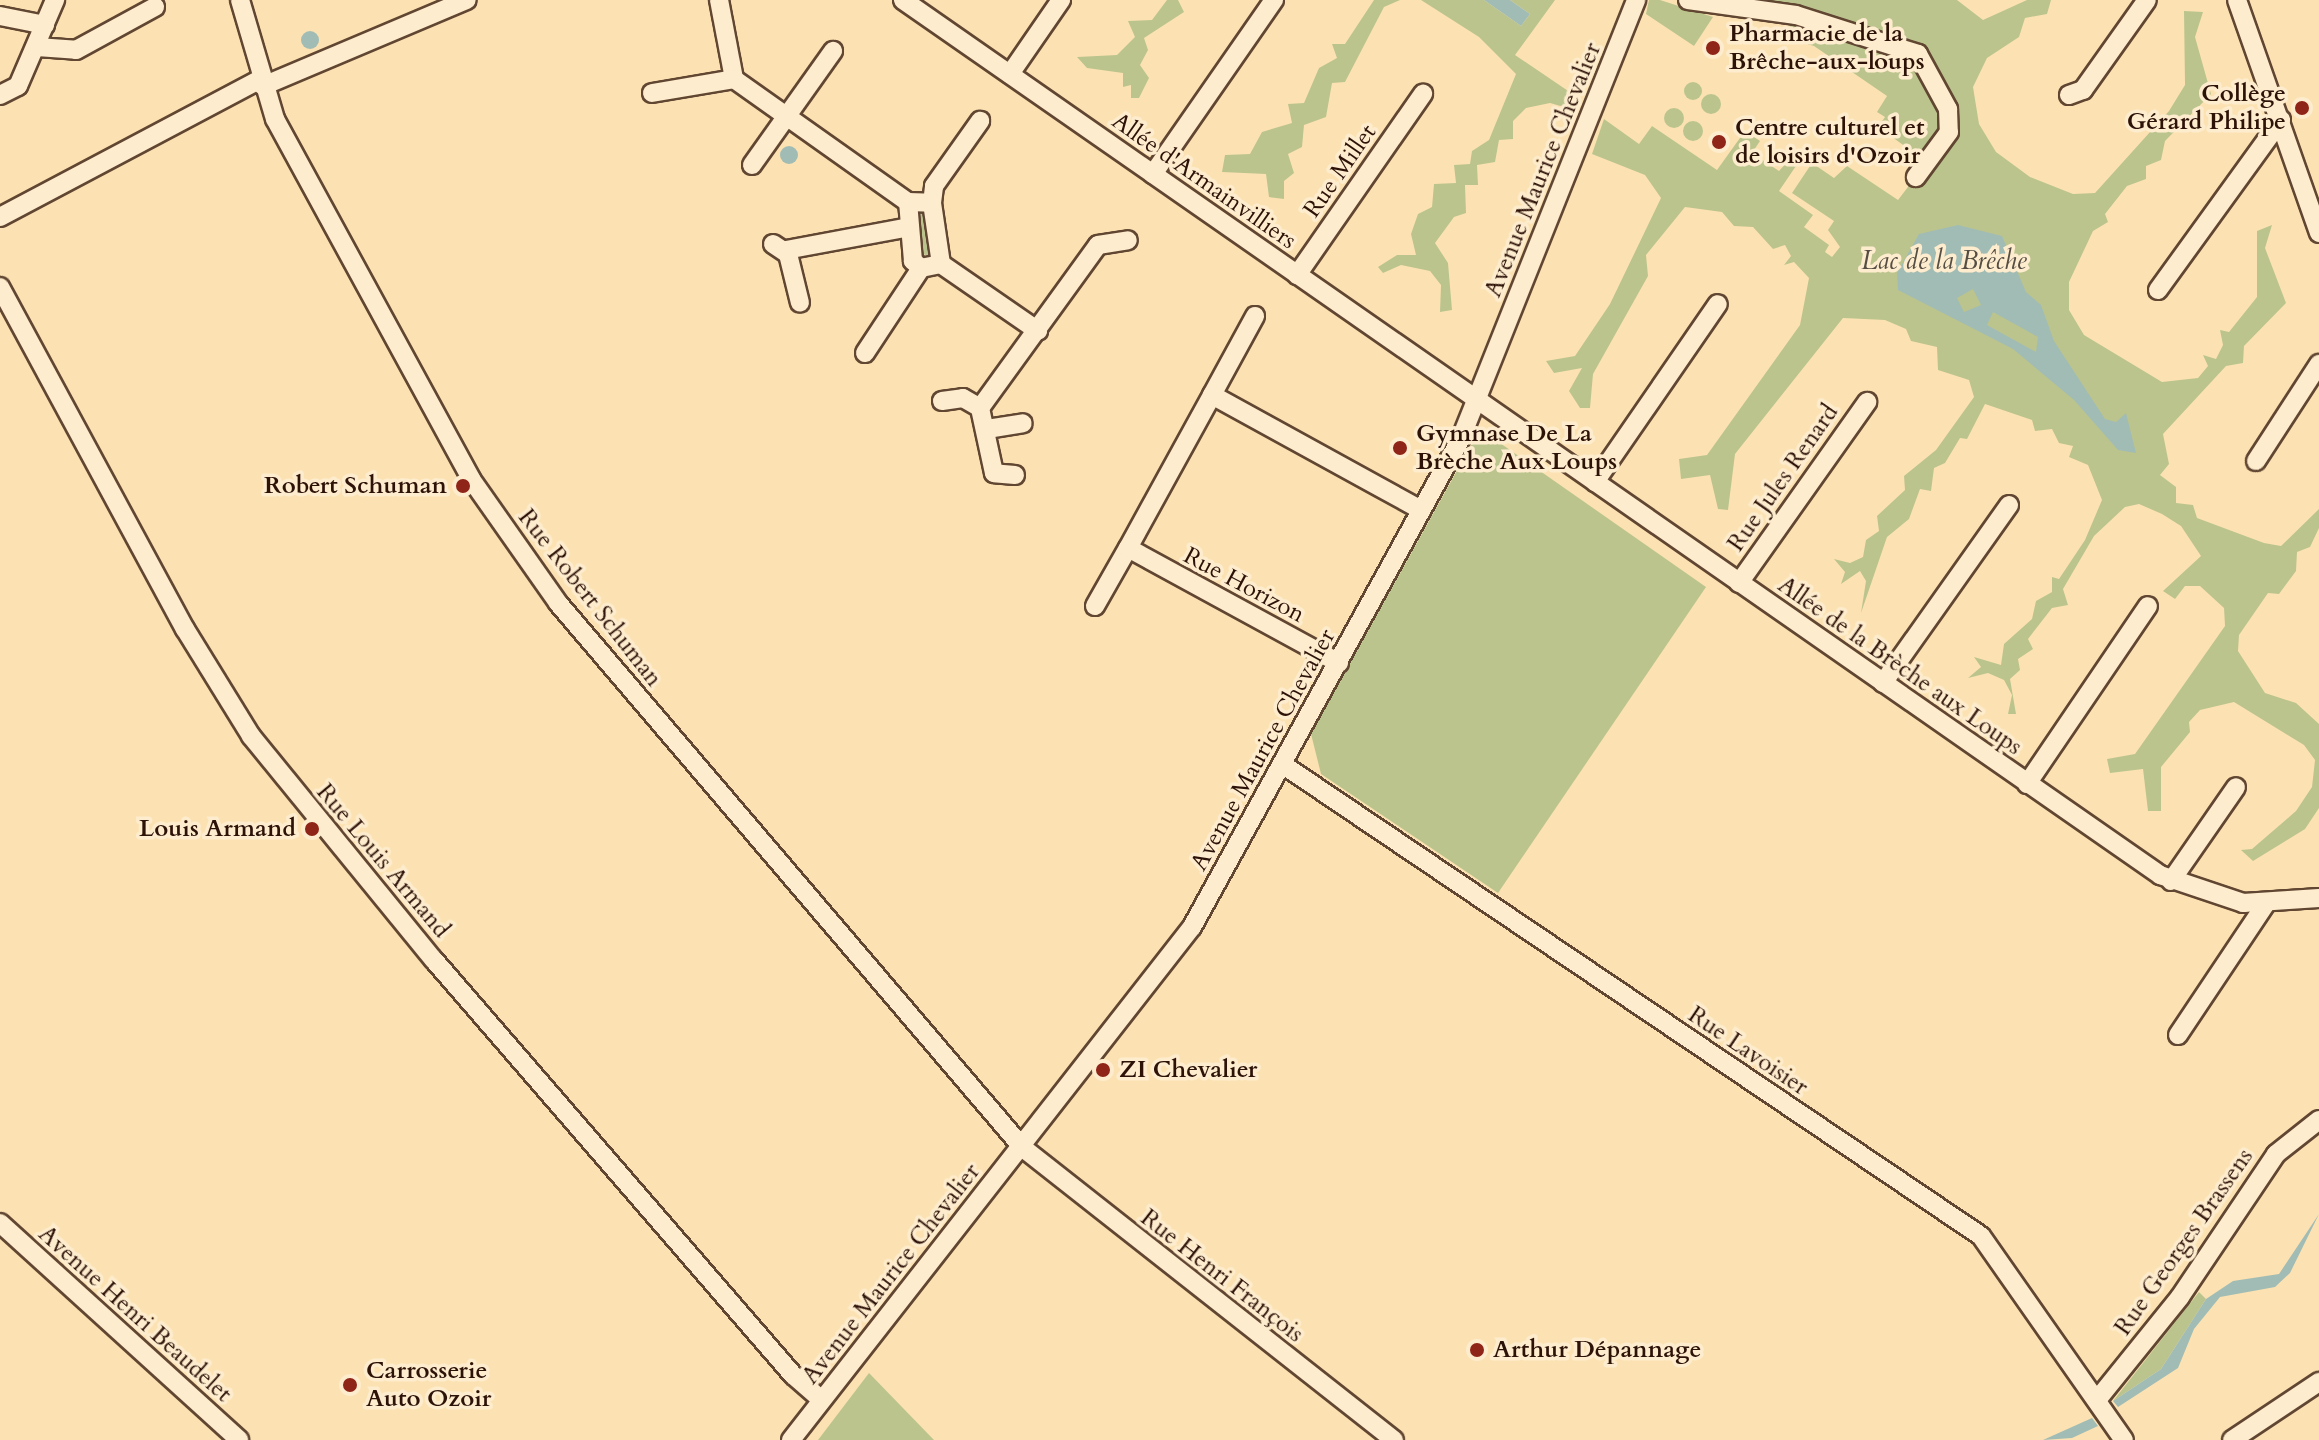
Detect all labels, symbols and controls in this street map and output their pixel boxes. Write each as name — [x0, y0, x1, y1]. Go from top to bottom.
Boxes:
place label: Pharmacie de la Brêche-aux-loups — [1729, 20, 1925, 76]
street label: Avenue Maurice Chevalier — [1479, 39, 1607, 301]
marker: Pharmacie de la Brêche-aux-loups — [1704, 39, 1722, 57]
place label: Collège Gérard Philipe — [2127, 80, 2286, 136]
marker: Collège Gérard Philipe — [2293, 99, 2311, 117]
street label: Allée d'Armainvilliers — [1106, 107, 1302, 255]
place label: Centre culturel et de loisirs d'Ozoir — [1735, 114, 1925, 170]
street label: Rue Millet — [1297, 119, 1383, 223]
marker: Centre culturel et de loisirs d'Ozoir — [1710, 133, 1728, 151]
water label: Lac de la Brêche — [1861, 245, 2027, 277]
street label: Rue Jules Renard — [1722, 399, 1844, 557]
place label: Gymnase De La Brèche Aux Loups — [1416, 420, 1617, 476]
marker: Gymnase De La Brèche Aux Loups — [1391, 439, 1409, 457]
place label: Robert Schuman — [264, 472, 447, 500]
marker: Robert Schuman — [454, 477, 472, 495]
street label: Rue Robert Schuman — [512, 504, 668, 692]
street label: Rue Horizon — [1179, 541, 1309, 629]
street label: Allée de la Brèche aux Loups — [1772, 571, 2028, 761]
street label: Avenue Maurice Chevalier — [1185, 624, 1341, 876]
street label: Rue Louis Armand — [310, 778, 456, 944]
place label: Louis Armand — [139, 815, 296, 843]
marker: Louis Armand — [303, 820, 321, 838]
street label: Rue Lavoisier — [1683, 1000, 1813, 1102]
place label: ZI Chevalier — [1119, 1056, 1257, 1084]
marker: ZI Chevalier — [1094, 1061, 1112, 1079]
street label: Rue Georges Brassens — [2109, 1143, 2259, 1341]
street label: Avenue Maurice Chevalier — [796, 1158, 986, 1390]
street label: Rue Henri François — [1135, 1203, 1309, 1349]
street label: Avenue Henri Beaudelet — [33, 1220, 237, 1408]
place label: Arthur Dépannage — [1493, 1336, 1701, 1364]
marker: Arthur Dépannage — [1468, 1341, 1486, 1359]
place label: Carrosserie Auto Ozoir — [366, 1357, 491, 1413]
marker: Carrosserie Auto Ozoir — [341, 1376, 359, 1394]

